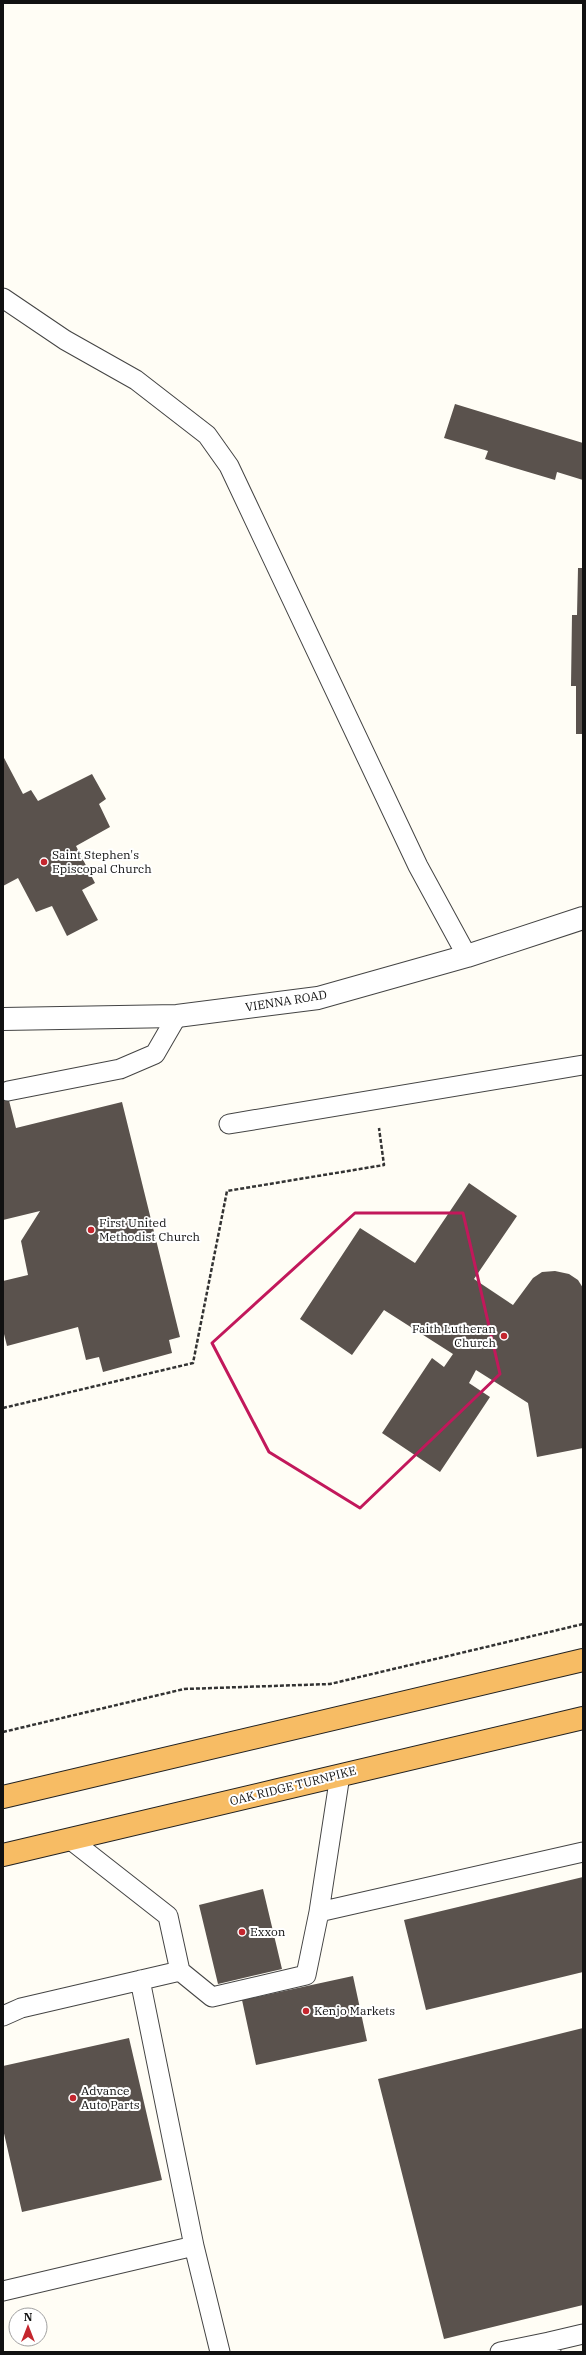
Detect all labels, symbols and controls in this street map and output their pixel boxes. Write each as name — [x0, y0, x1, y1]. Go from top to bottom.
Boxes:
place label: Saint Stephen's Episcopal Church — [52, 847, 152, 876]
marker: Saint Stephen's Episcopal Church — [39, 857, 49, 867]
street label: VIENNA ROAD — [244, 987, 328, 1014]
place label: First United Methodist Church — [99, 1215, 201, 1244]
marker: First United Methodist Church — [86, 1225, 96, 1235]
place label: Faith Lutheran Church — [412, 1321, 497, 1350]
marker: Faith Lutheran Church — [499, 1331, 509, 1341]
street label: OAK RIDGE TURNPIKE — [228, 1763, 358, 1808]
place label: Exxon — [250, 1924, 286, 1939]
marker: Exxon — [237, 1927, 247, 1937]
place label: Kenjo Markets — [314, 2003, 395, 2018]
marker: Kenjo Markets — [301, 2006, 311, 2016]
place label: Advance Auto Parts — [81, 2083, 140, 2112]
marker: Advance Auto Parts — [68, 2093, 78, 2103]
north arrow — [8, 2307, 48, 2347]
text: N — [24, 2310, 33, 2324]

